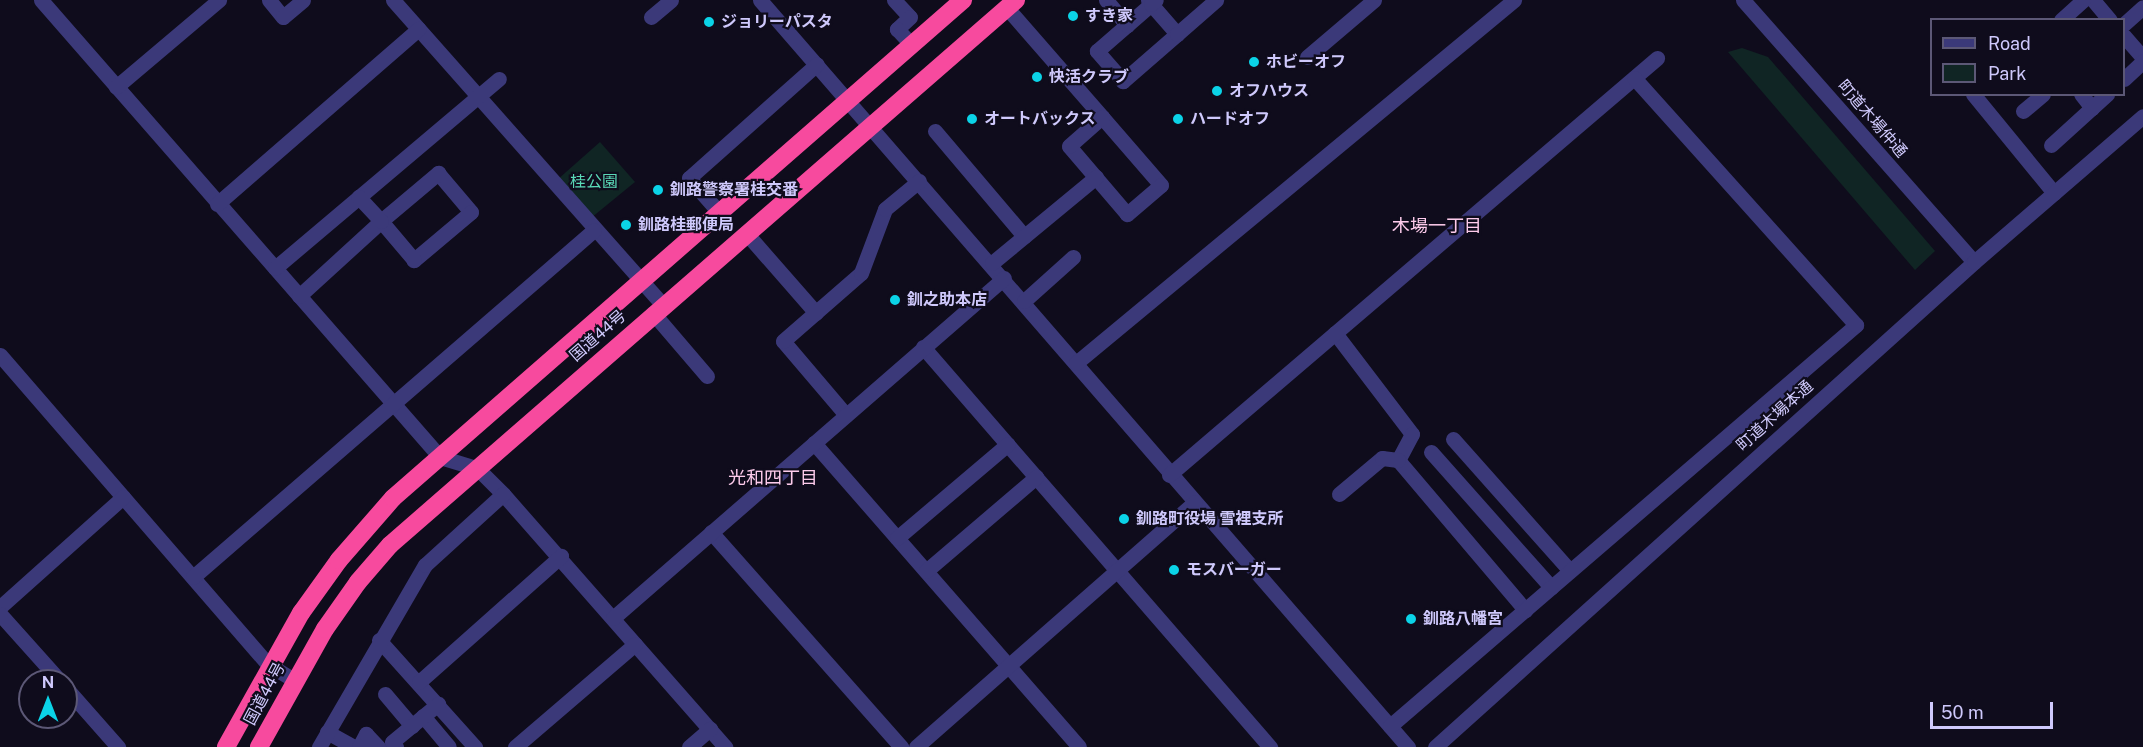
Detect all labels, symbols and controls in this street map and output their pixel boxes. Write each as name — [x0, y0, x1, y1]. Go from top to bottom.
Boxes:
place label: すき家 — [1085, 6, 1133, 26]
marker: すき家 — [1066, 9, 1080, 23]
place label: ジョリーパスタ — [721, 12, 833, 32]
marker: ジョリーパスタ — [702, 15, 716, 29]
legend — [1930, 18, 2125, 96]
text: Road — [1988, 33, 2031, 54]
place label: ホビーオフ — [1266, 52, 1346, 72]
marker: ホビーオフ — [1247, 55, 1261, 69]
text: Park — [1988, 63, 2026, 84]
place label: 快活クラブ — [1049, 67, 1129, 87]
marker: 快活クラブ — [1030, 70, 1044, 84]
street label: 町道木場仲通 — [1833, 76, 1911, 162]
place label: オフハウス — [1229, 81, 1309, 101]
marker: オフハウス — [1210, 84, 1224, 98]
place label: オートバックス — [984, 109, 1096, 129]
place label: ハードオフ — [1190, 109, 1270, 129]
marker: オートバックス — [965, 112, 979, 126]
marker: ハードオフ — [1171, 112, 1185, 126]
park label: 桂公園 — [570, 172, 618, 192]
place label: 釧路警察署桂交番 — [670, 180, 798, 200]
marker: 釧路警察署桂交番 — [651, 183, 665, 197]
place label: 釧路桂郵便局 — [638, 215, 734, 235]
district label: 木場一丁目 — [1392, 215, 1482, 237]
marker: 釧路桂郵便局 — [619, 218, 633, 232]
place label: 釧之助本店 — [907, 290, 987, 310]
marker: 釧之助本店 — [888, 293, 902, 307]
street label: 国道44号 — [566, 306, 630, 366]
street label: 町道木場本通 — [1733, 377, 1817, 455]
district label: 光和四丁目 — [728, 467, 818, 489]
place label: 釧路町役場 雪裡支所 — [1136, 509, 1284, 529]
marker: 釧路町役場 雪裡支所 — [1117, 512, 1131, 526]
place label: モスバーガー — [1186, 560, 1282, 580]
marker: モスバーガー — [1167, 563, 1181, 577]
place label: 釧路八幡宮 — [1423, 609, 1503, 629]
marker: 釧路八幡宮 — [1404, 612, 1418, 626]
street label: 国道44号 — [241, 659, 289, 729]
north arrow — [18, 669, 78, 729]
text: N — [42, 673, 54, 692]
scale bar — [1933, 690, 2056, 728]
text: 50 m — [1941, 702, 1984, 723]

